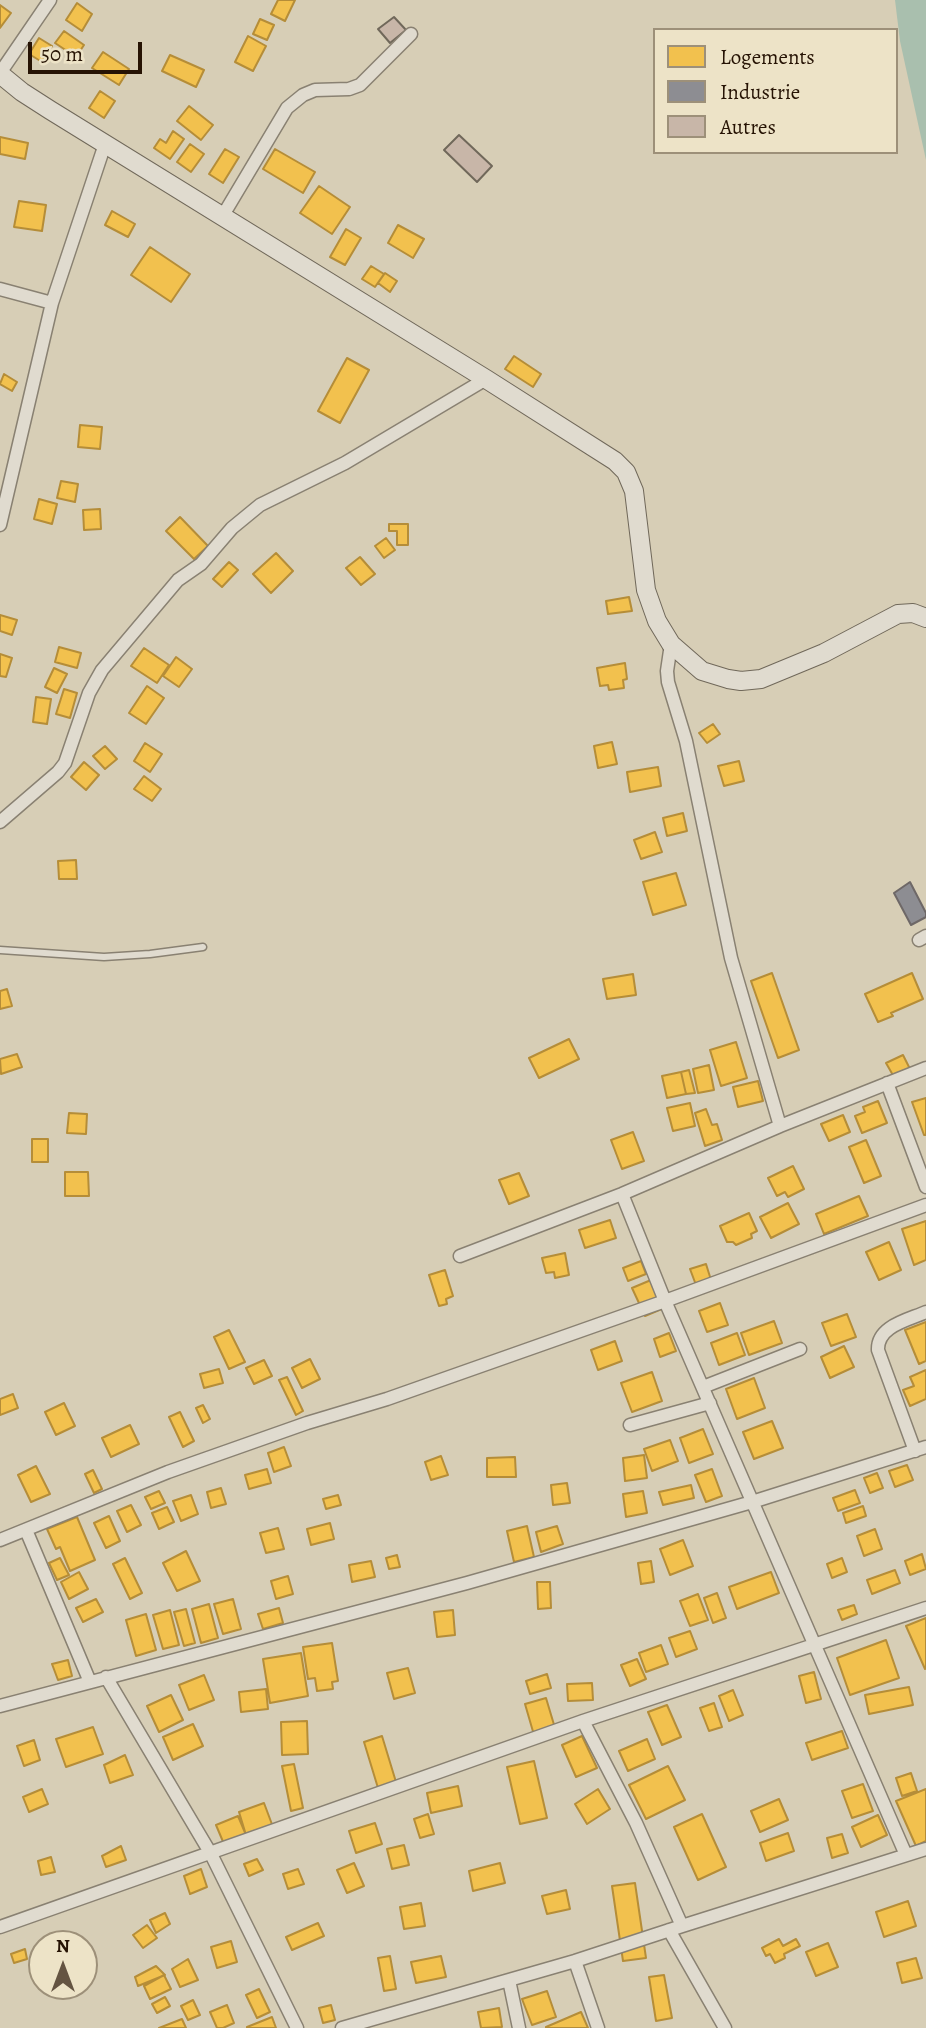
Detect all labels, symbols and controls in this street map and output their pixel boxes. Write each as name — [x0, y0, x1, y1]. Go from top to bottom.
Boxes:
scale bar — [32, 28, 145, 72]
legend — [653, 28, 898, 154]
text: 50 m — [41, 40, 83, 68]
text: Logements — [720, 43, 815, 71]
text: Industrie — [720, 78, 800, 106]
text: Autres — [720, 113, 776, 141]
north arrow — [28, 1930, 98, 2000]
text: N — [56, 1933, 70, 1959]

